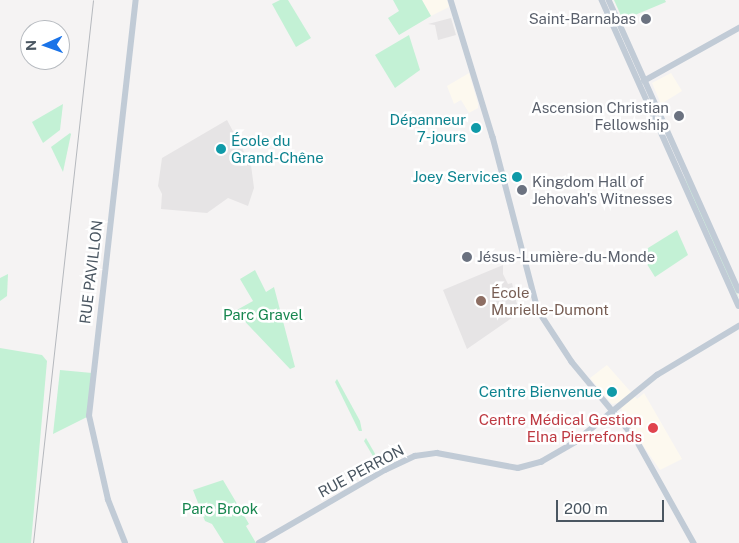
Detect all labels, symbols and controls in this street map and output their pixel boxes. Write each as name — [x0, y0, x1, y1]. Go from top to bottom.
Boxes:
place label: Saint-Barnabas — [529, 10, 636, 28]
marker: Saint-Barnabas — [640, 13, 652, 25]
north arrow — [20, 20, 70, 70]
text: N — [23, 40, 39, 51]
place label: Ascension Christian Fellowship — [531, 98, 669, 133]
place label: Dépanneur 7-jours — [390, 110, 466, 145]
marker: Ascension Christian Fellowship — [673, 110, 685, 122]
marker: Dépanneur 7-jours — [470, 122, 482, 134]
place label: École du Grand-Chêne — [231, 131, 324, 166]
marker: École du Grand-Chêne — [215, 143, 227, 155]
place label: Joey Services — [413, 168, 507, 186]
marker: Joey Services — [511, 171, 523, 183]
place label: Kingdom Hall of Jehovah's Witnesses — [532, 172, 673, 207]
marker: Kingdom Hall of Jehovah's Witnesses — [516, 184, 528, 196]
street label: RUE PAVILLON — [76, 219, 106, 325]
place label: Jésus-Lumière-du-Monde — [477, 248, 655, 266]
marker: Jésus-Lumière-du-Monde — [461, 251, 473, 263]
place label: École Murielle-Dumont — [491, 283, 609, 318]
marker: École Murielle-Dumont — [475, 295, 487, 307]
park label: Parc Gravel — [223, 306, 303, 324]
place label: Centre Bienvenue — [479, 383, 602, 401]
marker: Centre Bienvenue — [606, 386, 618, 398]
place label: Centre Médical Gestion Elna Pierrefonds — [479, 410, 642, 445]
marker: Centre Médical Gestion Elna Pierrefonds — [646, 421, 660, 435]
street label: RUE PERRON — [315, 441, 407, 501]
scale bar — [559, 490, 666, 522]
park label: Parc Brook — [182, 500, 258, 518]
text: 200 m — [564, 500, 608, 517]

